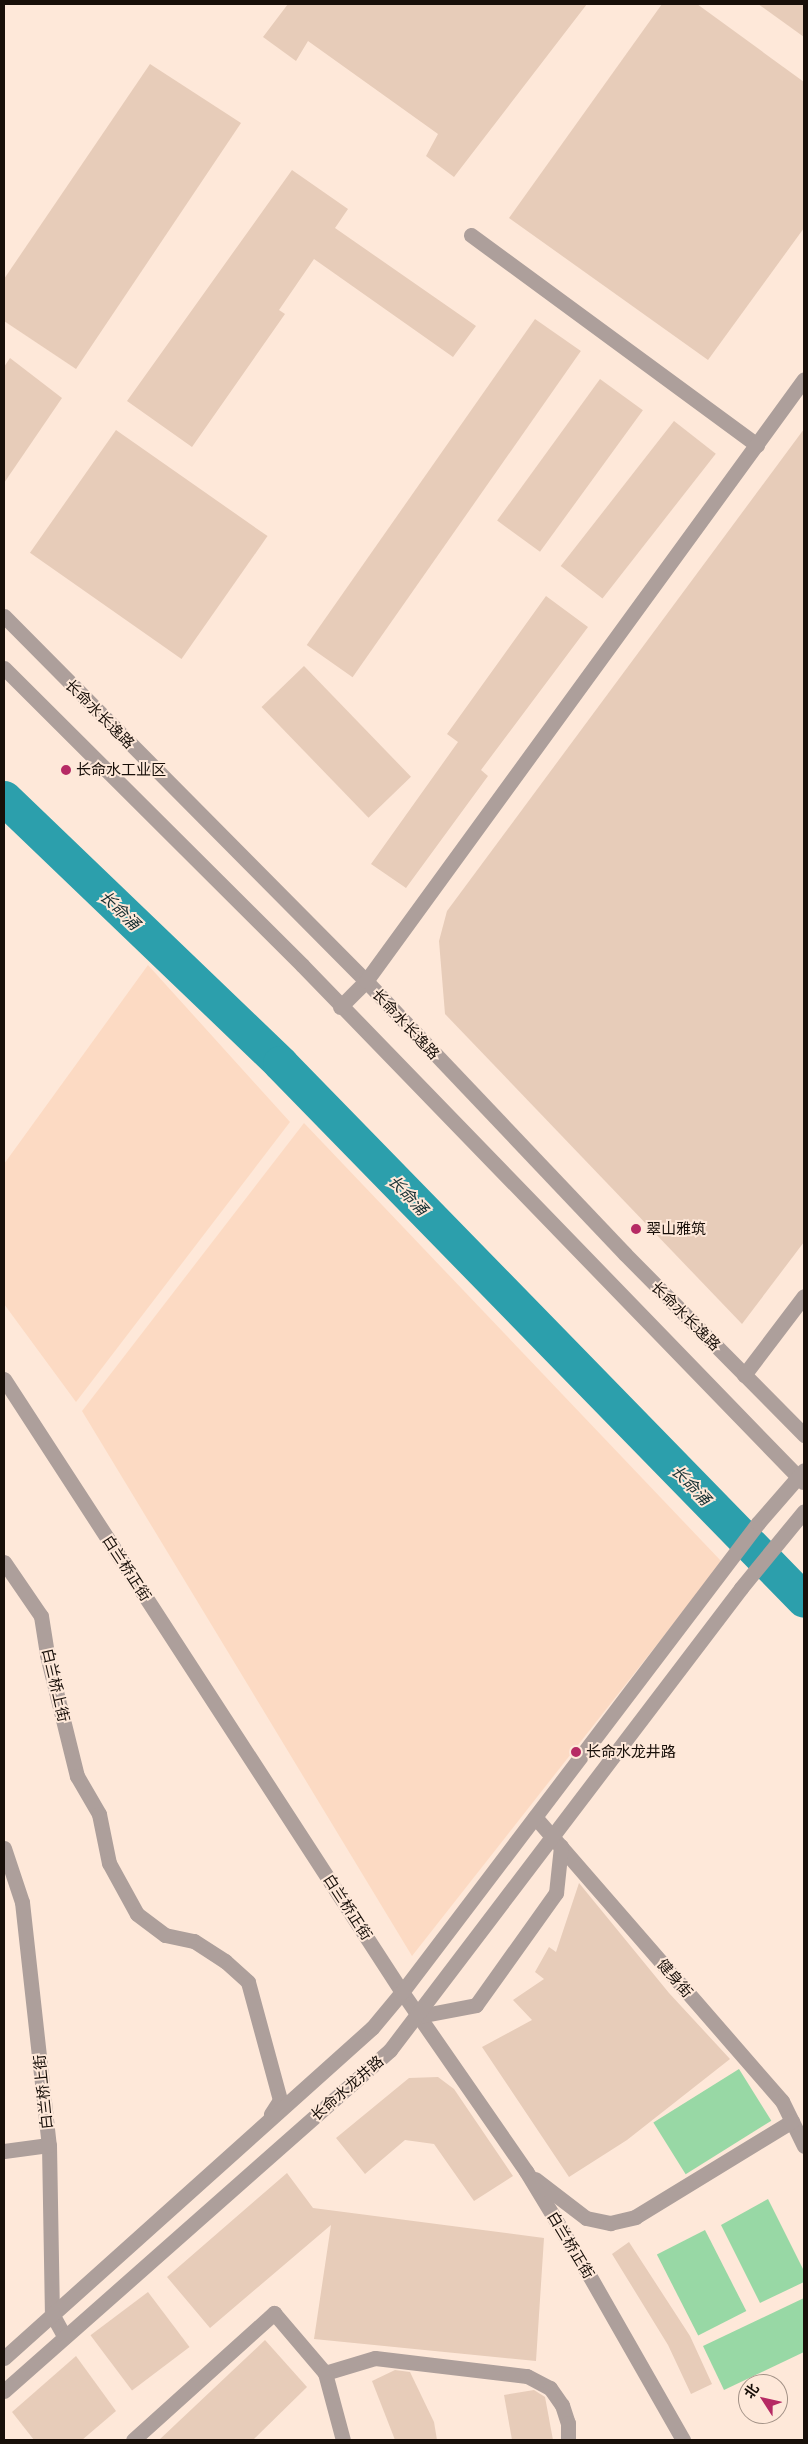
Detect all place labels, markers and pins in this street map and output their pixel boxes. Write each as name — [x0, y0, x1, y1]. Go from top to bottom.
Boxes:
place label: 长命水工业区 — [76, 761, 166, 779]
marker: 长命水工业区 — [60, 764, 72, 776]
place label: 翠山雅筑 — [646, 1220, 706, 1238]
marker: 翠山雅筑 — [630, 1223, 642, 1235]
place label: 长命水龙井路 — [586, 1743, 676, 1761]
marker: 长命水龙井路 — [570, 1746, 582, 1758]

